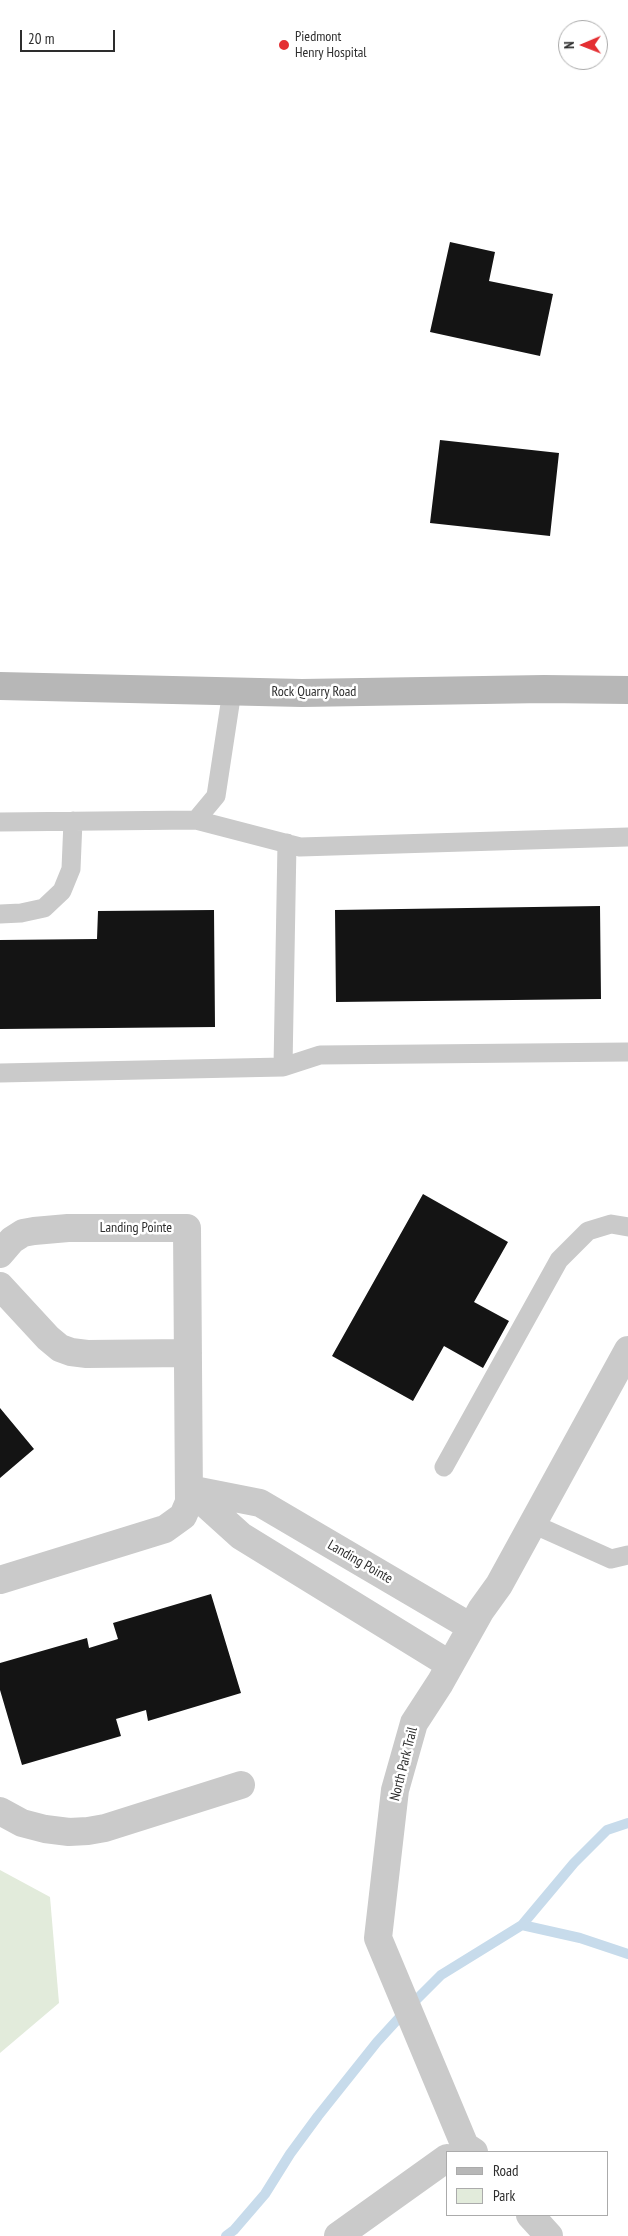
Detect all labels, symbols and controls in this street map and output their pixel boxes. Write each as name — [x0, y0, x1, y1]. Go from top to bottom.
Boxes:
scale bar — [22, 20, 118, 52]
north arrow — [558, 20, 608, 70]
text: 20 m — [28, 29, 54, 48]
place label: Piedmont Henry Hospital — [295, 29, 367, 62]
marker: Piedmont Henry Hospital — [277, 38, 291, 52]
text: N — [560, 41, 578, 49]
street label: Rock Quarry Road — [272, 684, 356, 700]
street label: Landing Pointe — [100, 1220, 172, 1236]
street label: Landing Pointe — [325, 1537, 395, 1587]
street label: North Park Trail — [387, 1725, 421, 1803]
legend — [446, 2151, 608, 2216]
text: Road — [493, 2161, 519, 2180]
text: Park — [493, 2186, 515, 2205]

